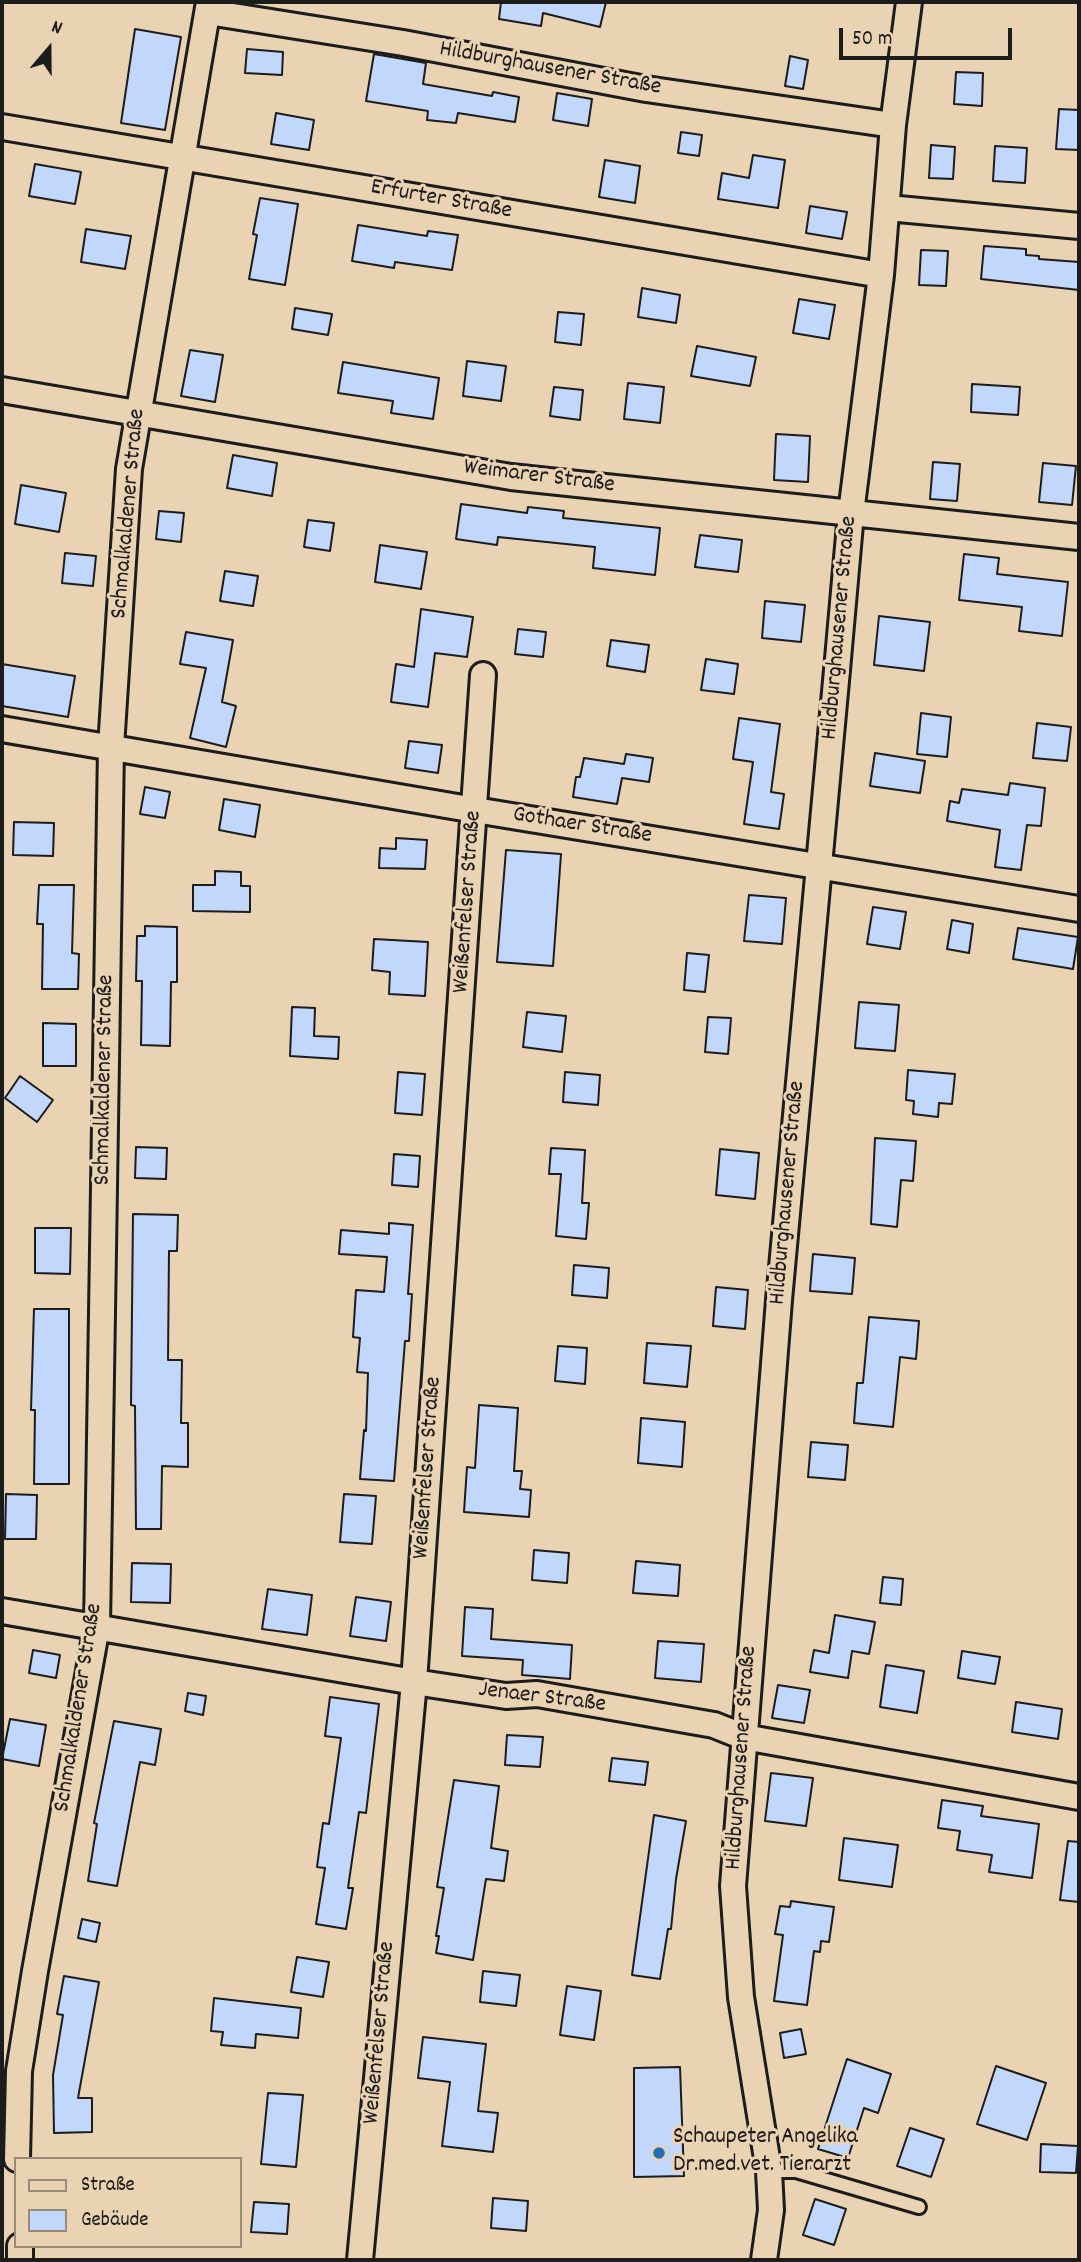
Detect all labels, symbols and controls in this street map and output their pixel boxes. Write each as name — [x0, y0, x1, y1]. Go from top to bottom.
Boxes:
north arrow — [14, 14, 84, 84]
scale bar — [843, 14, 1016, 58]
text: N — [47, 15, 65, 43]
text: 50 m — [852, 25, 892, 55]
street label: Hildburghausener Straße — [437, 36, 663, 104]
street label: Erfurter Straße — [368, 174, 514, 228]
street label: Schmalkaldener Straße — [106, 408, 154, 620]
street label: Weimarer Straße — [462, 454, 616, 502]
street label: Hildburghausener Straße — [817, 515, 865, 741]
street label: Gothaer Straße — [510, 802, 654, 852]
street label: Weißenfelser Straße — [448, 810, 490, 994]
street label: Schmalkaldener Straße — [90, 974, 122, 1186]
street label: Hildburghausener Straße — [765, 1080, 813, 1306]
street label: Weißenfelser Straße — [408, 1376, 450, 1560]
street label: Schmalkaldener Straße — [49, 1602, 111, 1814]
street label: Hildburghausener Straße — [721, 1645, 765, 1871]
street label: Jenaer Straße — [477, 1677, 607, 1721]
street label: Weißenfelser Straße — [359, 1941, 403, 2125]
place label: Schaupeter Angelika Dr.med.vet. Tierarzt — [673, 2125, 858, 2181]
marker: Schaupeter Angelika Dr.med.vet. Tierarzt — [651, 2145, 667, 2161]
legend — [14, 2157, 242, 2248]
text: Straße — [81, 2171, 135, 2201]
text: Gebäude — [81, 2206, 149, 2236]

